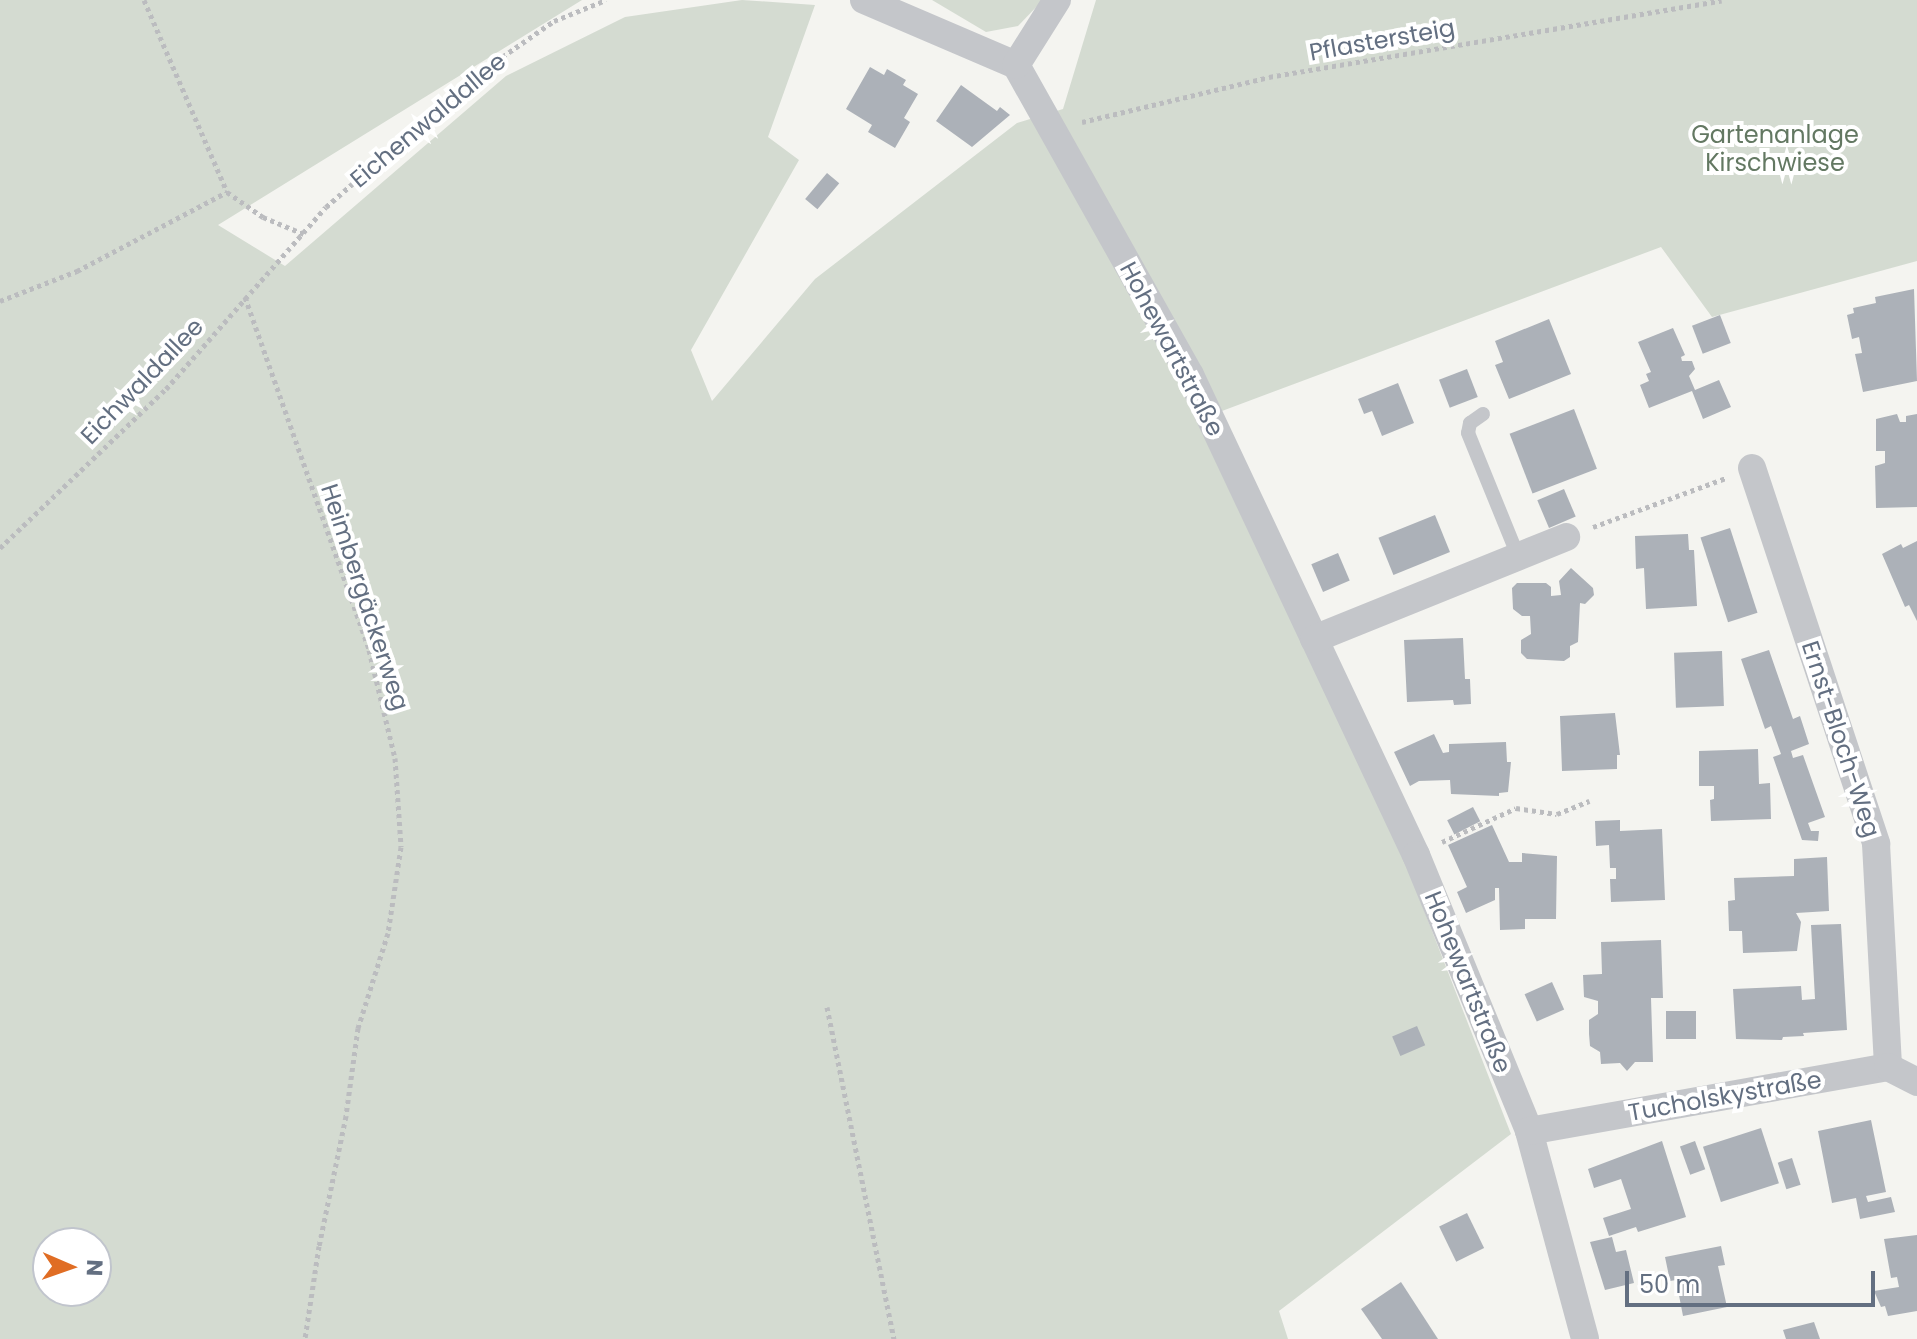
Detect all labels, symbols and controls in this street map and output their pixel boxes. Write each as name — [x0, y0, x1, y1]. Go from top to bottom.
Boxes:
street label: Pflastersteig — [1307, 13, 1457, 67]
street label: Eichenwaldallee — [344, 47, 512, 193]
park label: Gartenanlage Kirschwiese — [1691, 121, 1859, 177]
street label: Hohewartstraße — [1114, 257, 1230, 441]
street label: Eichwaldallee — [75, 312, 209, 450]
street label: Heimbergäckerweg — [315, 480, 415, 714]
street label: Ernst-Bloch-Weg — [1796, 637, 1886, 841]
street label: Hohewartstraße — [1418, 887, 1518, 1077]
street label: Tucholskystraße — [1626, 1065, 1824, 1127]
north arrow — [32, 1227, 112, 1307]
scale bar — [1629, 1255, 1879, 1305]
text: N — [79, 1259, 110, 1277]
text: 50 m — [1639, 1268, 1700, 1301]

